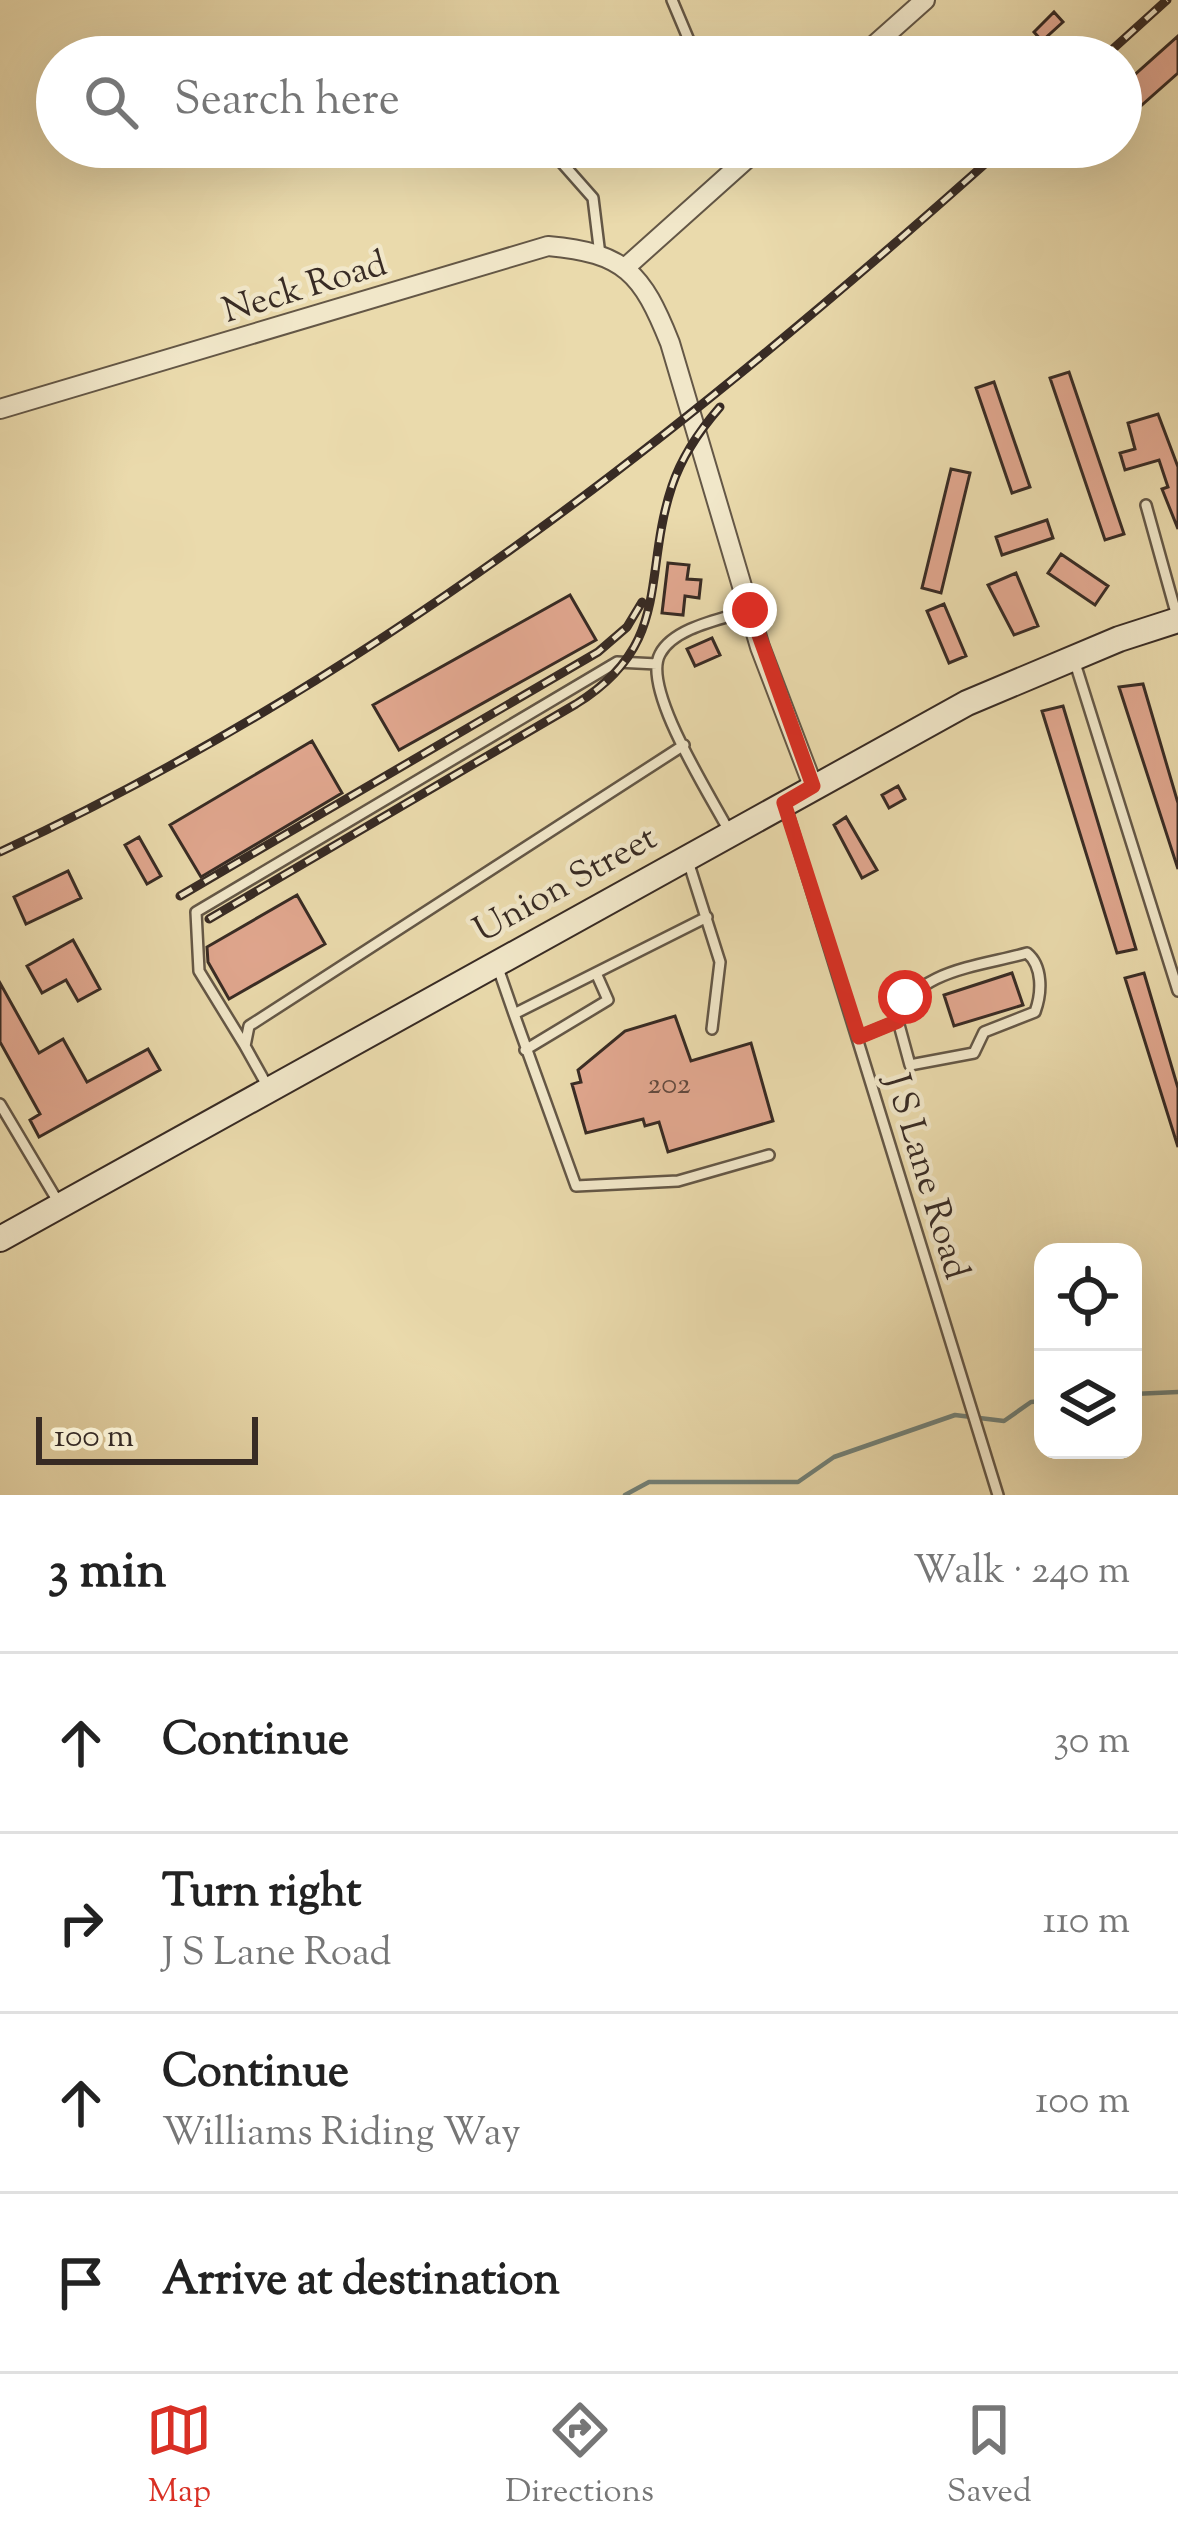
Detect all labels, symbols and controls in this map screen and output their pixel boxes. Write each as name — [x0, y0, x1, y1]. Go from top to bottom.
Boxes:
search box — [36, 36, 1142, 168]
icon: search — [78, 69, 144, 135]
text: Search here — [174, 70, 400, 135]
street label: Neck Road — [217, 239, 394, 338]
route end — [723, 583, 777, 637]
street label: Union Street — [465, 814, 667, 957]
route start — [878, 970, 932, 1024]
house number: 202 — [647, 1064, 691, 1107]
street label: J S Lane Road — [869, 1066, 981, 1286]
map controls — [1034, 1243, 1142, 1459]
button: locate — [1034, 1243, 1142, 1351]
button: layers — [1034, 1351, 1142, 1459]
scale bar — [36, 1411, 258, 1464]
text: 100 m — [54, 1414, 134, 1462]
text: 3 min — [48, 1537, 166, 1610]
text: Walk · 240 m — [913, 1545, 1130, 1601]
icon: ahead — [48, 1710, 114, 1776]
text: Continue — [162, 1710, 349, 1775]
text: 30 m — [1053, 1715, 1130, 1771]
text: Turn right — [162, 1862, 361, 1927]
icon: right — [48, 1890, 114, 1956]
text: 110 m — [1043, 1895, 1130, 1951]
text: J S Lane Road — [162, 1927, 391, 1983]
text: Continue — [162, 2042, 349, 2107]
icon: ahead — [48, 2070, 114, 2136]
text: 100 m — [1035, 2075, 1130, 2131]
text: Williams Riding Way — [162, 2107, 521, 2163]
icon: arrive — [48, 2250, 114, 2316]
text: Arrive at destination — [162, 2250, 560, 2315]
tab: Map — [146, 2397, 212, 2517]
tab: Directions — [505, 2397, 654, 2517]
tab: Saved — [947, 2397, 1032, 2517]

